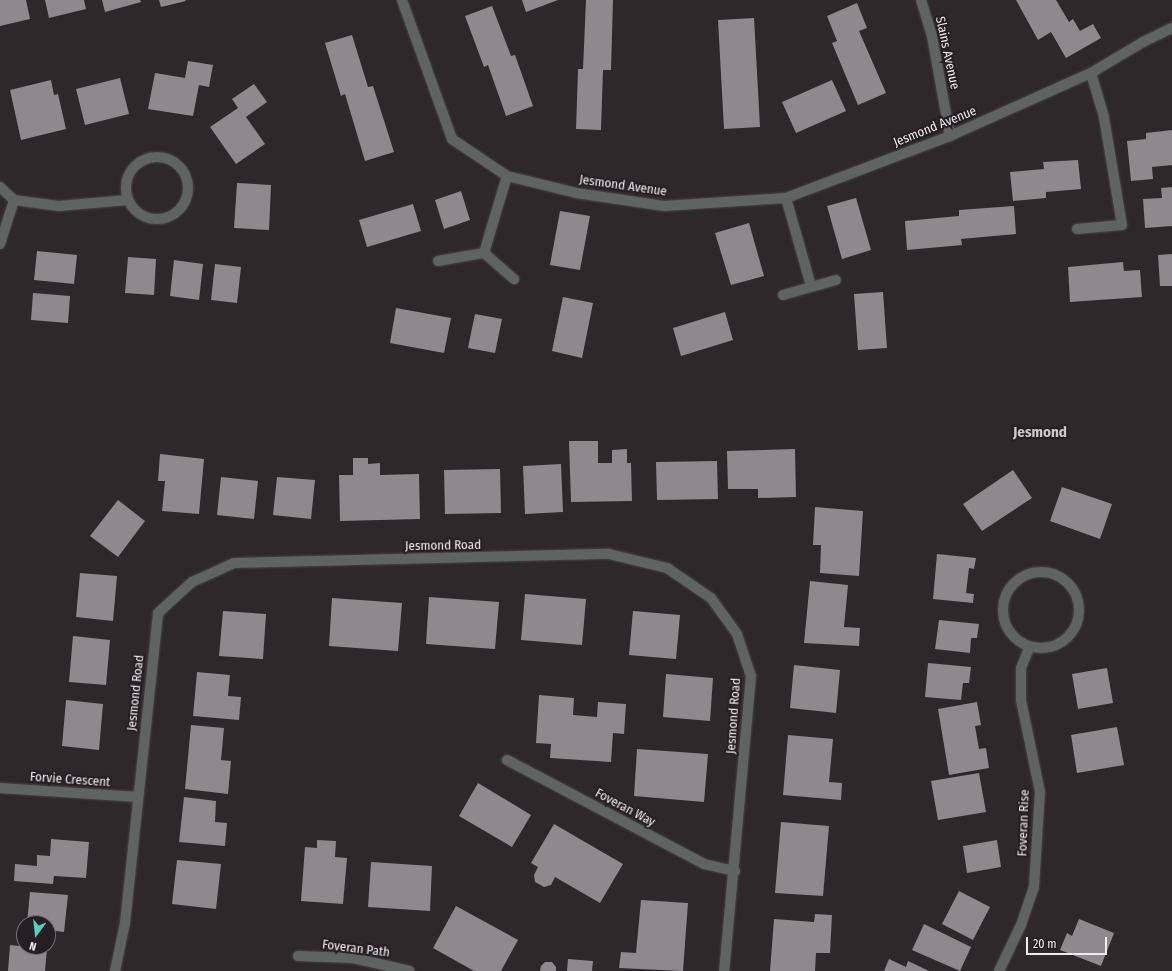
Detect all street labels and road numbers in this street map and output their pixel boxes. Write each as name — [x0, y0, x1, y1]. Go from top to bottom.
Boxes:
street label: Slains Avenue — [932, 15, 962, 91]
street label: Jesmond Avenue — [891, 103, 979, 151]
street label: Jesmond Avenue — [578, 172, 668, 200]
street label: Jesmond Road — [405, 538, 481, 554]
street label: Jesmond Road — [124, 654, 148, 732]
street label: Jesmond Road — [724, 677, 744, 755]
street label: Forvie Crescent — [29, 769, 111, 791]
street label: Foveran Way — [592, 786, 658, 830]
street label: Foveran Rise — [1015, 789, 1033, 857]
street label: Foveran Path — [321, 937, 391, 961]

